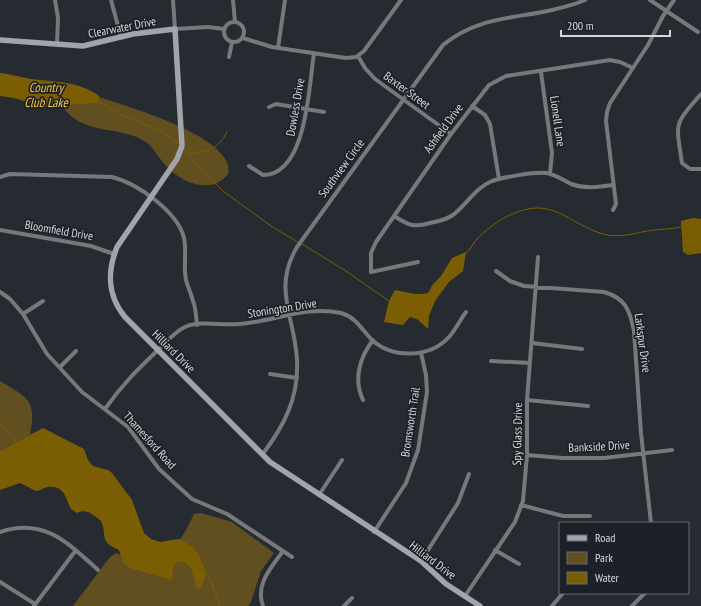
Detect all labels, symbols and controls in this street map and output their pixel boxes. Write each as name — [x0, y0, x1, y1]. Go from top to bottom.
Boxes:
scale bar — [561, 12, 670, 38]
street label: Clearwater Drive — [87, 13, 157, 41]
text: 200 m — [567, 18, 594, 33]
street label: Baxter Street — [381, 68, 434, 112]
street label: Dowless Drive — [283, 77, 307, 137]
water label: Country Club Lake — [24, 79, 69, 111]
street label: Lionell Lane — [547, 95, 569, 147]
street label: Ashfield Drive — [420, 100, 466, 156]
street label: Southview Circle — [315, 136, 367, 200]
street label: Bloomfield Drive — [24, 217, 94, 243]
street label: Stonington Drive — [246, 295, 318, 321]
street label: Larkspur Drive — [631, 312, 655, 374]
street label: Hilliard Drive — [149, 326, 199, 376]
street label: Bromsworth Trail — [397, 386, 423, 458]
street label: Spy Glass Drive — [509, 402, 525, 466]
street label: Thamesford Road — [120, 408, 180, 472]
street label: Bankside Drive — [568, 437, 630, 455]
legend — [559, 522, 689, 594]
text: Road — [595, 530, 615, 545]
street label: Hilliard Drive — [407, 537, 459, 583]
text: Park — [595, 550, 613, 565]
text: Water — [595, 570, 620, 585]

